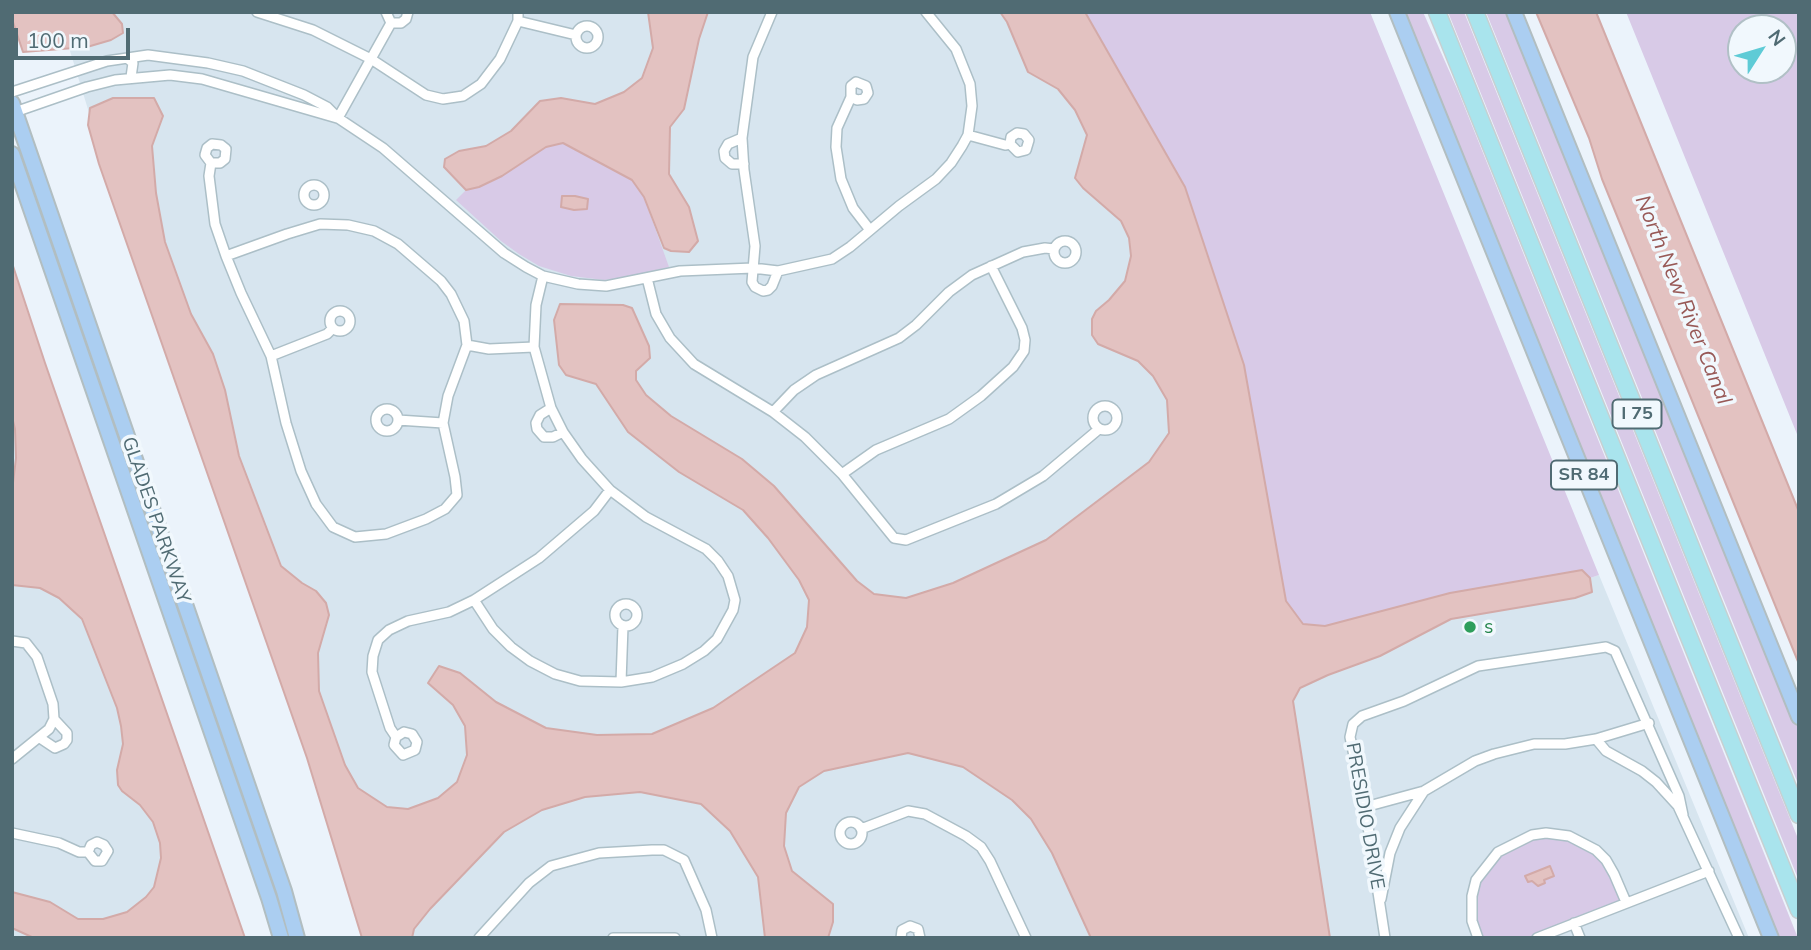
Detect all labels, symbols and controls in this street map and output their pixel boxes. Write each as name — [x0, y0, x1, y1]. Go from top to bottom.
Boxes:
scale bar — [18, 14, 133, 58]
north arrow — [1727, 14, 1797, 84]
text: N — [1763, 25, 1791, 51]
text: 100 m — [27, 27, 89, 53]
water label: North New River Canal — [1629, 192, 1737, 408]
road number: I 75 — [1612, 400, 1662, 428]
street label: GLADES PARKWAY — [117, 434, 195, 606]
road number: SR 84 — [1551, 461, 1617, 490]
place label: s — [1484, 616, 1493, 638]
marker: s — [1462, 619, 1478, 635]
street label: PRESIDIO DRIVE — [1341, 741, 1389, 891]

